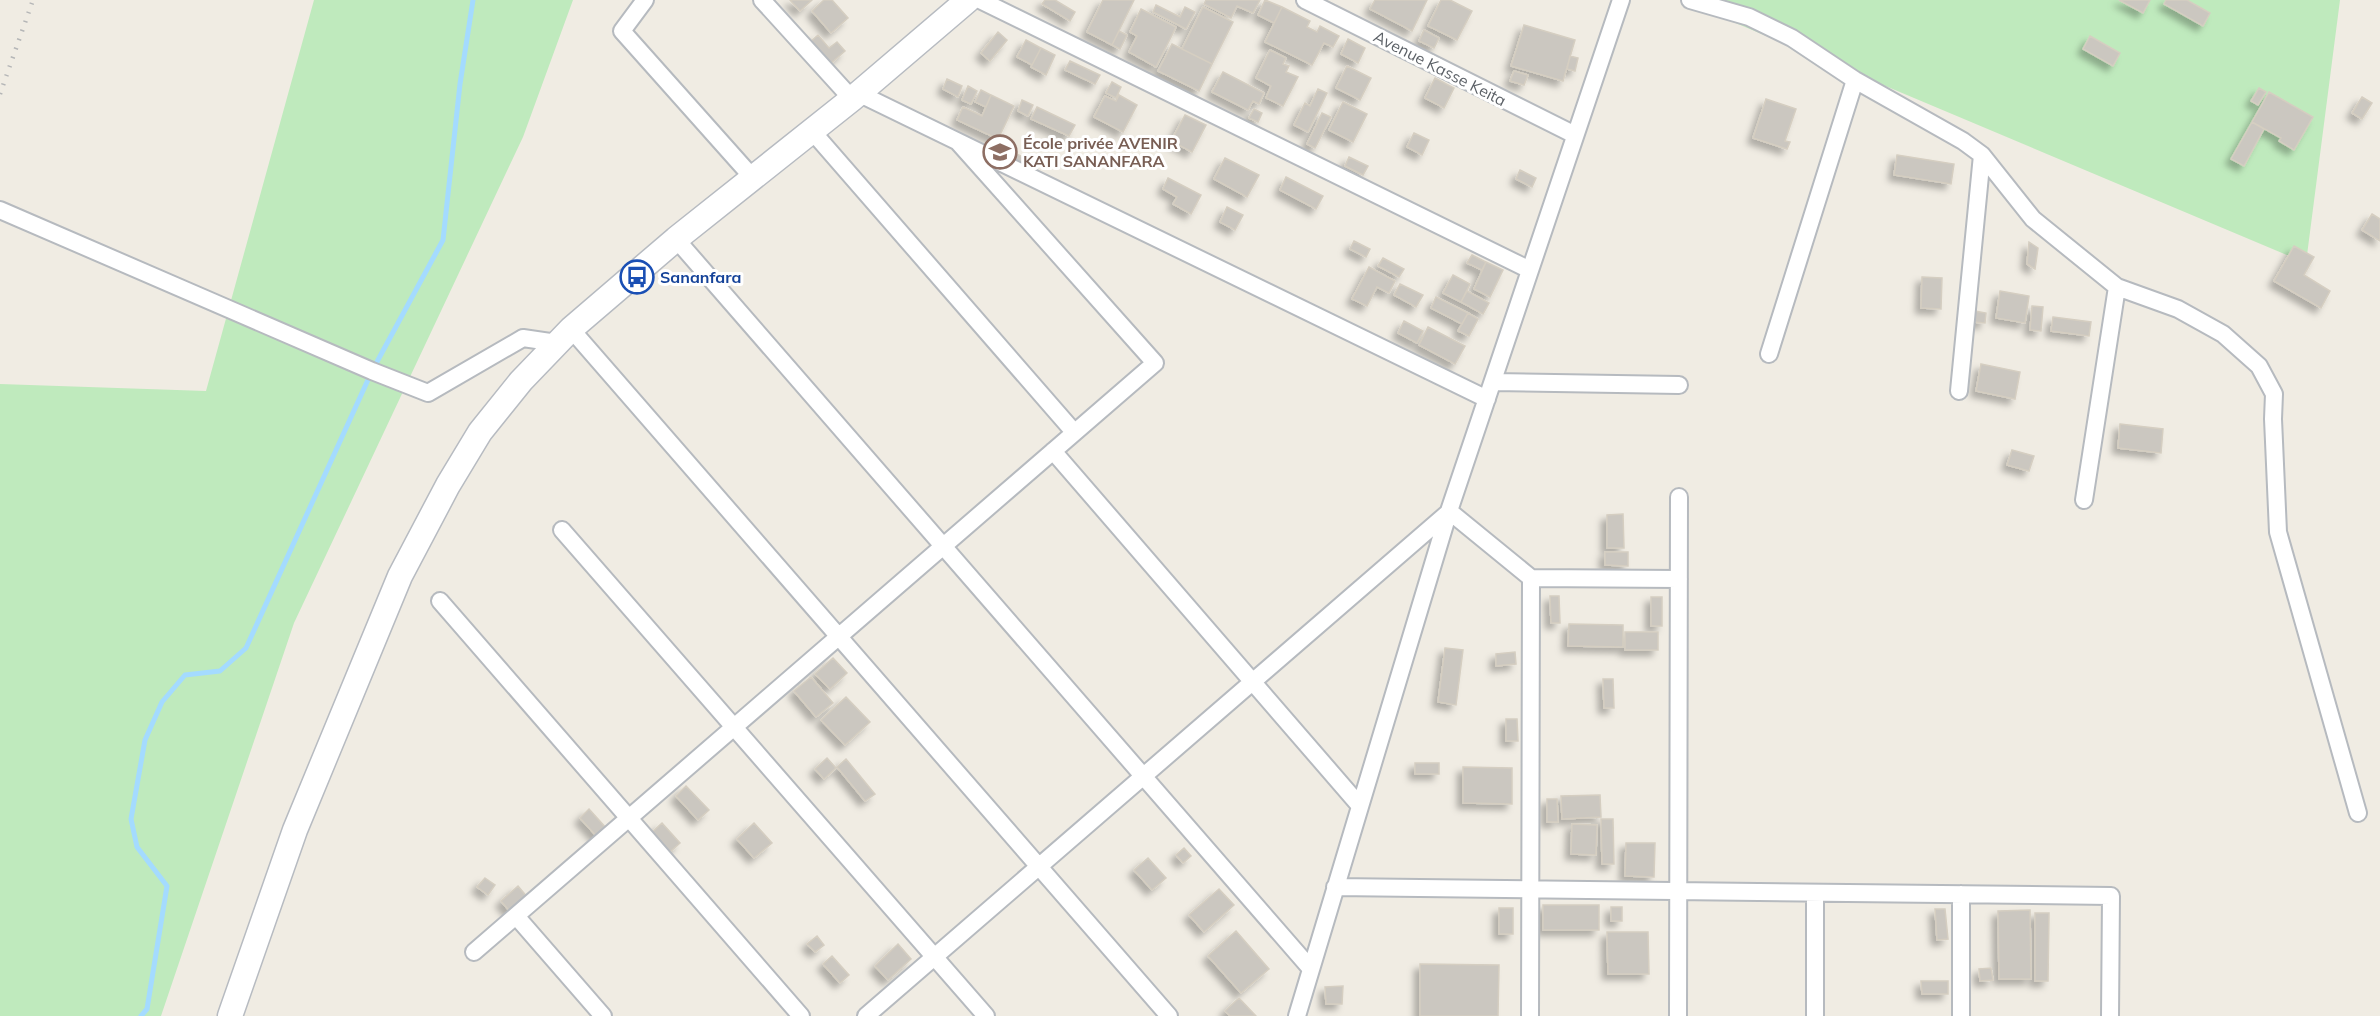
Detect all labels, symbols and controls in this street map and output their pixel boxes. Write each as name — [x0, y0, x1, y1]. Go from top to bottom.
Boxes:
street label: Avenue Kasse Keita — [1370, 26, 1510, 110]
place label: École privée AVENIR KATI SANANFARA — [1023, 133, 1178, 171]
school or university icon: École privée AVENIR KATI SANANFARA — [982, 134, 1018, 170]
bus stop icon: Sananfara — [619, 259, 655, 295]
place label: Sananfara — [660, 267, 741, 287]

